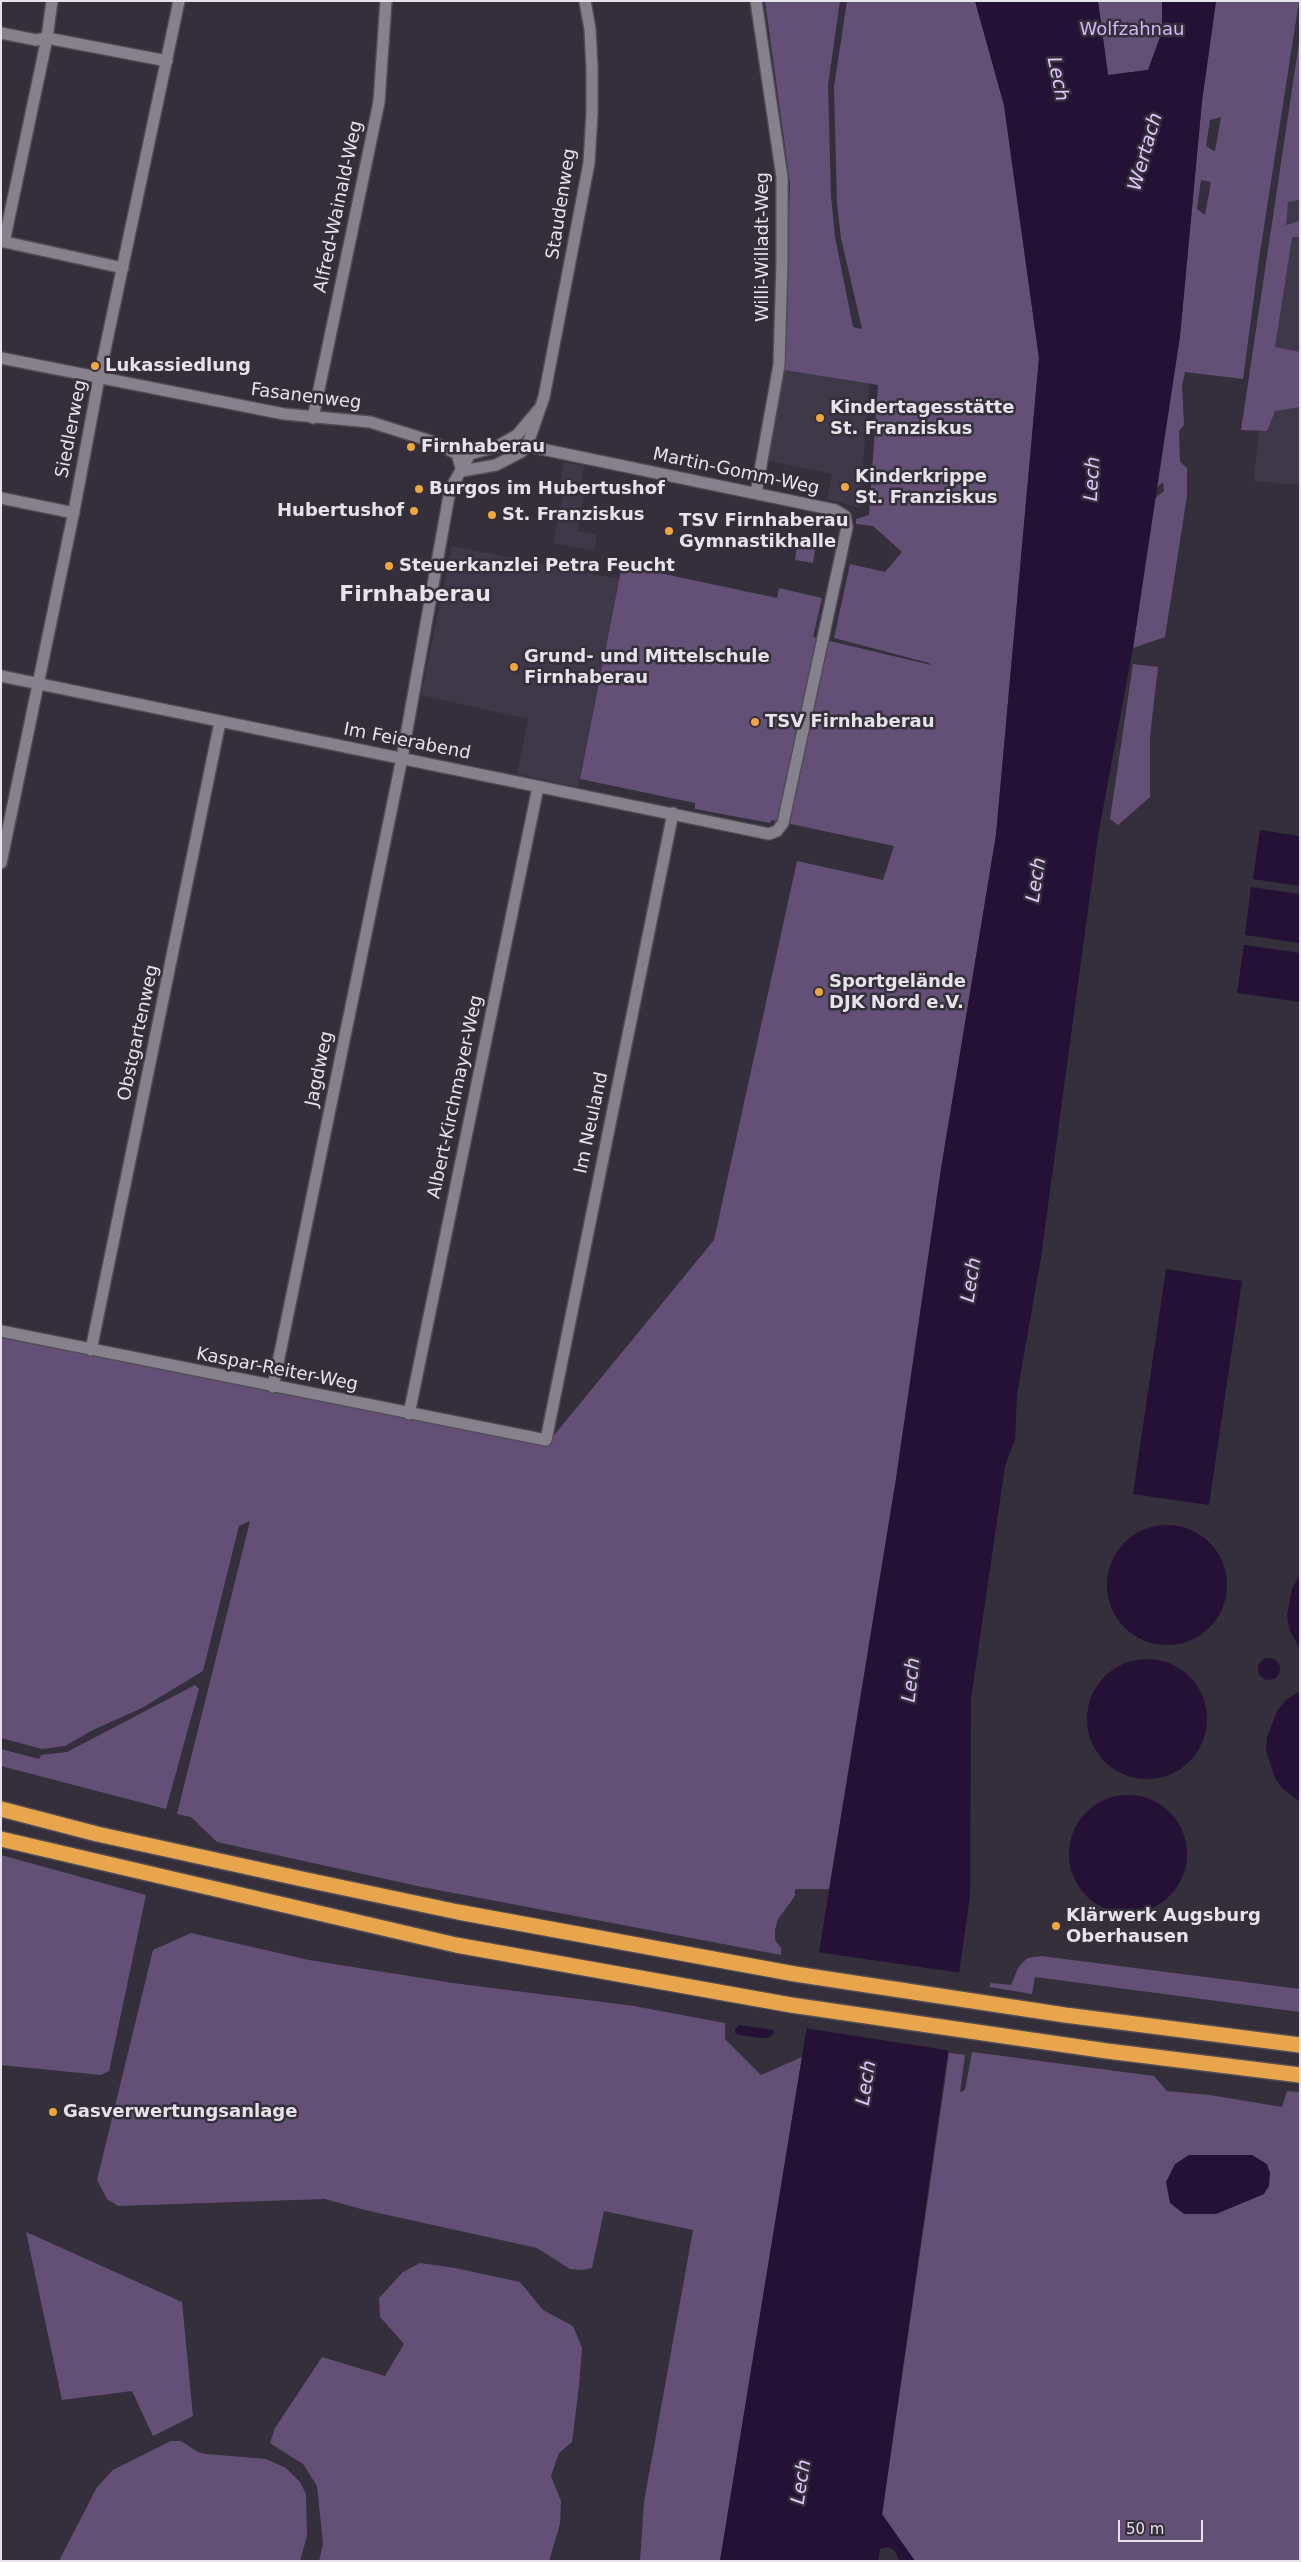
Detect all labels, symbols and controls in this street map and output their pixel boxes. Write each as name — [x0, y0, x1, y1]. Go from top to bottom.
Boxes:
park label: Wolfzahnau — [1080, 19, 1184, 41]
water label: Lech — [1041, 55, 1073, 103]
water label: Wertach — [1124, 110, 1168, 194]
street label: Alfred-Wainald-Weg — [310, 119, 368, 295]
street label: Staudenweg — [543, 147, 581, 261]
street label: Willi-Willadt-Weg — [752, 172, 774, 322]
place label: Lukassiedlung — [105, 355, 251, 377]
marker: Lukassiedlung — [89, 360, 101, 372]
street label: Siedlerweg — [52, 378, 92, 480]
street label: Fasanenweg — [249, 380, 363, 414]
place label: Kindertagesstätte St. Franziskus — [830, 397, 1014, 439]
marker: Kindertagesstätte St. Franziskus — [814, 412, 826, 424]
place label: Firnhaberau — [421, 436, 545, 458]
marker: Firnhaberau — [405, 441, 417, 453]
street label: Martin-Gomm-Weg — [651, 444, 821, 500]
water label: Lech — [1080, 456, 1106, 502]
place label: Kinderkrippe St. Franziskus — [855, 466, 998, 508]
place label: Burgos im Hubertushof — [429, 478, 665, 500]
marker: Kinderkrippe St. Franziskus — [839, 481, 851, 493]
marker: Burgos im Hubertushof — [413, 483, 425, 495]
place label: Hubertushof — [277, 500, 404, 522]
place label: St. Franziskus — [502, 504, 645, 526]
marker: Hubertushof — [408, 505, 420, 517]
marker: St. Franziskus — [486, 509, 498, 521]
place label: TSV Firnhaberau Gymnastikhalle — [679, 510, 848, 552]
marker: TSV Firnhaberau Gymnastikhalle — [663, 525, 675, 537]
place label: Steuerkanzlei Petra Feucht — [399, 555, 675, 577]
marker: Steuerkanzlei Petra Feucht — [383, 560, 395, 572]
district label: Firnhaberau — [339, 582, 491, 608]
place label: Grund- und Mittelschule Firnhaberau — [524, 646, 770, 689]
marker: Grund- und Mittelschule Firnhaberau — [508, 661, 520, 673]
place label: TSV Firnhaberau — [765, 711, 934, 733]
marker: TSV Firnhaberau — [749, 716, 761, 728]
street label: Im Feierabend — [342, 719, 472, 765]
water label: Lech — [1022, 856, 1052, 904]
street label: Obstgartenweg — [114, 963, 164, 1103]
place label: Sportgelände DJK Nord e.V. — [829, 971, 966, 1014]
marker: Sportgelände DJK Nord e.V. — [813, 986, 825, 998]
street label: Albert-Kirchmayer-Weg — [424, 993, 488, 1201]
street label: Jagdweg — [301, 1029, 339, 1109]
street label: Im Neuland — [571, 1070, 613, 1176]
water label: Lech — [957, 1256, 987, 1304]
street label: Kaspar-Reiter-Weg — [194, 1344, 360, 1396]
water label: Lech — [898, 1657, 926, 1703]
place label: Klärwerk Augsburg Oberhausen — [1066, 1905, 1261, 1948]
marker: Klärwerk Augsburg Oberhausen — [1050, 1920, 1062, 1932]
water label: Lech — [852, 2059, 882, 2107]
place label: Gasverwertungsanlage — [63, 2101, 297, 2123]
marker: Gasverwertungsanlage — [47, 2106, 59, 2118]
water label: Lech — [787, 2458, 817, 2506]
scale bar — [1121, 2510, 1206, 2542]
text: 50 m — [1126, 2520, 1164, 2538]

